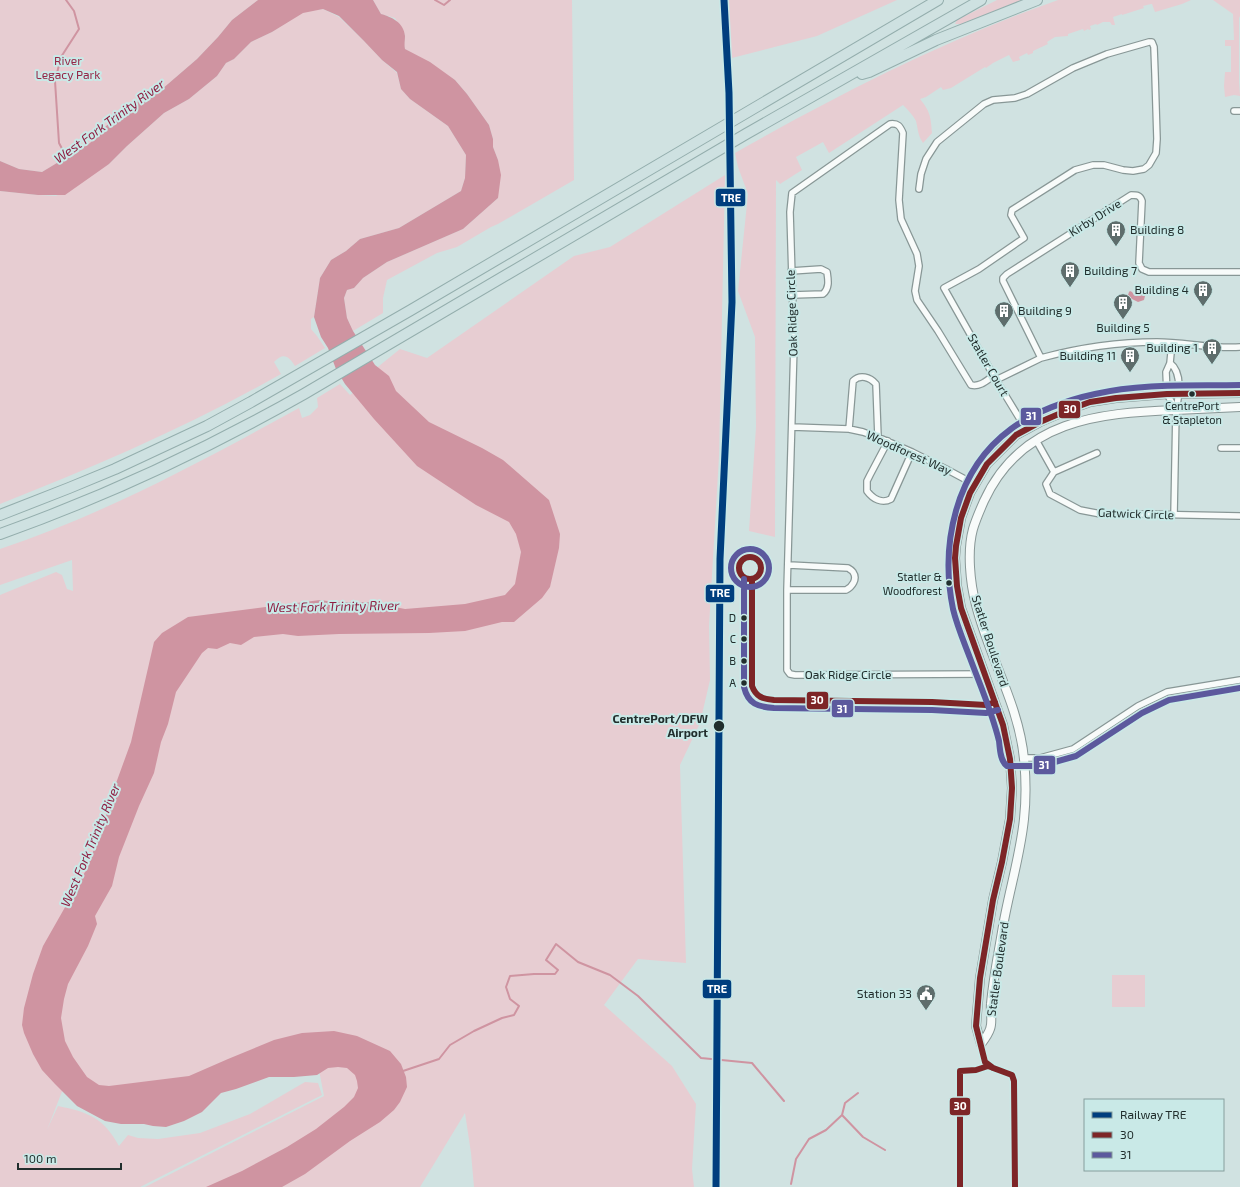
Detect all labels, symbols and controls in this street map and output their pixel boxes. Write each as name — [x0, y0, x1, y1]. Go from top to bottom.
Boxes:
park label: River Legacy Park — [36, 53, 100, 81]
water label: West Fork Trinity River — [51, 75, 168, 166]
line badge: TRE — [715, 188, 746, 207]
text: TRE — [721, 191, 741, 204]
street label: Kirby Drive — [1066, 196, 1123, 239]
building icon: Building 8 — [1105, 219, 1127, 247]
place label: Building 8 — [1130, 222, 1184, 236]
building icon: Building 7 — [1059, 260, 1081, 288]
place label: Building 7 — [1084, 263, 1137, 277]
street label: Oak Ridge Circle — [782, 269, 800, 357]
building icon: Building 4 — [1192, 279, 1214, 307]
place label: Building 4 — [1135, 282, 1189, 296]
building icon: Building 5 — [1112, 292, 1134, 320]
building icon: Building 9 — [993, 300, 1015, 328]
place label: Building 9 — [1018, 303, 1072, 317]
place label: Building 5 — [1096, 320, 1150, 334]
street label: Statler Court — [965, 331, 1013, 398]
building icon: Building 1 — [1201, 337, 1223, 365]
place label: Building 1 — [1146, 340, 1198, 354]
building icon: Building 11 — [1119, 345, 1141, 373]
place label: Building 11 — [1059, 348, 1116, 362]
marker: CentrePort & Stapleton — [1187, 389, 1197, 399]
place label: CentrePort & Stapleton — [1162, 399, 1222, 426]
line badge: 30 — [1058, 400, 1081, 419]
text: 30 — [1063, 402, 1077, 415]
line badge: 31 — [1020, 407, 1042, 426]
text: 31 — [1026, 409, 1037, 422]
street label: Woodforest Way — [865, 427, 955, 477]
street label: Gatwick Circle — [1098, 505, 1174, 521]
place label: Statler & Woodforest — [883, 570, 942, 597]
marker: Statler & Woodforest — [944, 578, 954, 588]
line badge: TRE — [705, 584, 735, 603]
text: TRE — [710, 586, 730, 599]
street label: Statler Boulevard — [970, 593, 1012, 688]
water label: West Fork Trinity River — [267, 597, 400, 615]
place label: D — [729, 611, 736, 624]
marker: D — [739, 613, 749, 623]
place label: C — [730, 632, 736, 645]
marker: C — [739, 634, 749, 644]
place label: B — [729, 654, 736, 667]
marker: B — [739, 656, 749, 666]
street label: Oak Ridge Circle — [805, 667, 891, 681]
place label: A — [729, 676, 736, 689]
marker: A — [739, 678, 749, 688]
line badge: 30 — [806, 691, 829, 710]
text: 30 — [810, 693, 824, 706]
line badge: 31 — [831, 699, 854, 718]
text: 31 — [837, 702, 848, 715]
place label: CentrePort/DFW Airport — [613, 711, 708, 739]
marker: CentrePort/DFW Airport — [712, 719, 726, 733]
line badge: 31 — [1033, 755, 1056, 775]
text: 31 — [1039, 758, 1050, 771]
water label: West Fork Trinity River — [57, 780, 124, 909]
street label: Statler Boulevard — [983, 921, 1011, 1017]
line badge: TRE — [702, 979, 732, 999]
text: TRE — [707, 982, 727, 995]
public building icon: Station 33 — [915, 983, 937, 1011]
place label: Station 33 — [857, 986, 912, 1000]
line badge: 30 — [949, 1097, 971, 1116]
text: 30 — [953, 1099, 967, 1112]
legend — [1084, 1099, 1224, 1171]
text: Railway TRE — [1120, 1107, 1187, 1121]
text: 30 — [1120, 1127, 1134, 1141]
scale bar — [18, 1145, 121, 1171]
text: 31 — [1120, 1147, 1131, 1161]
text: 100 m — [24, 1151, 56, 1165]

